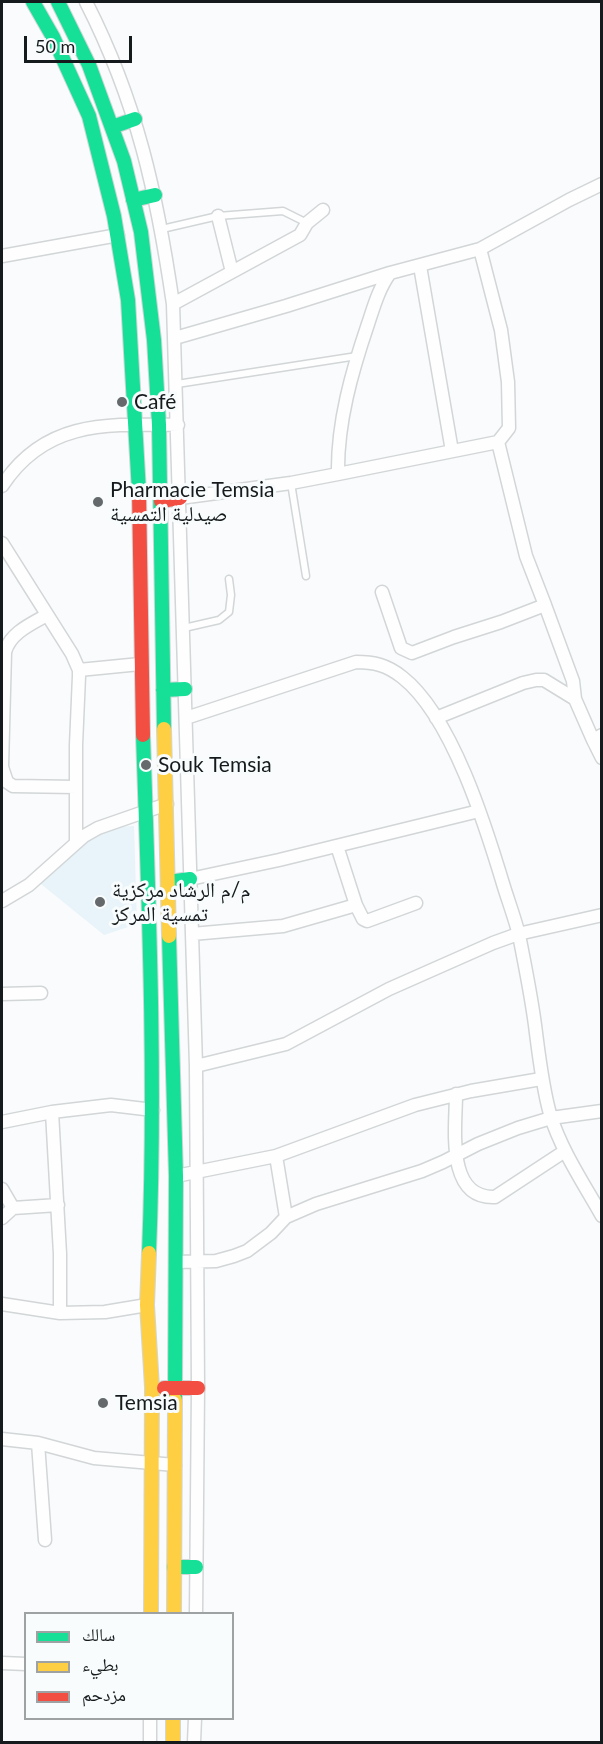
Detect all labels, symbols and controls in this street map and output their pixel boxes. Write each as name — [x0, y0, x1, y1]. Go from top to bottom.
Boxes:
scale bar — [27, 24, 135, 62]
text: 50 m — [35, 35, 75, 57]
place label: Café — [134, 389, 176, 415]
marker: Café — [115, 395, 129, 409]
place label: Pharmacie Temsia صيدلية التمسية — [110, 477, 274, 527]
marker: Pharmacie Temsia صيدلية التمسية — [91, 495, 105, 509]
place label: Souk Temsia — [158, 752, 272, 778]
marker: Souk Temsia — [139, 758, 153, 772]
place label: م/م الرشاد مركزية تمسية المركز — [112, 877, 250, 927]
marker: م/م الرشاد مركزية تمسية المركز — [93, 895, 107, 909]
place label: Temsia — [115, 1390, 178, 1416]
marker: Temsia — [96, 1396, 110, 1410]
legend — [24, 1612, 234, 1720]
text: سالك — [82, 1623, 115, 1645]
text: بطيء — [82, 1653, 119, 1675]
text: مزدحم — [82, 1683, 126, 1705]

